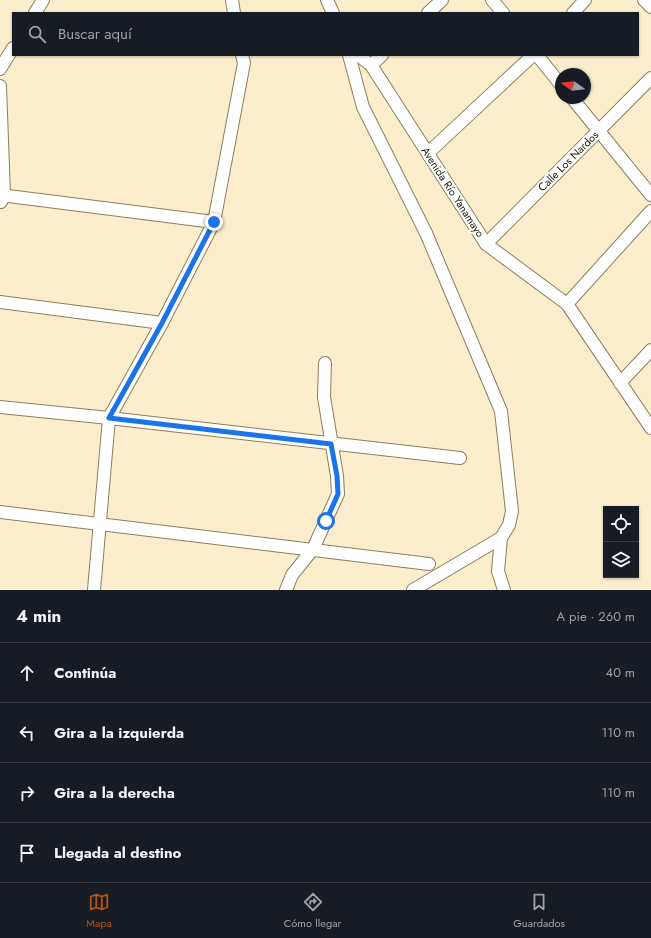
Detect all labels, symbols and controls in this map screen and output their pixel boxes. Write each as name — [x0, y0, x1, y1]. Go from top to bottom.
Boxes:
search box — [12, 12, 639, 56]
icon: search — [26, 23, 48, 45]
text: Buscar aquí — [58, 23, 132, 45]
north arrow — [555, 68, 591, 104]
street label: Calle Los Nardos — [534, 127, 602, 195]
street label: Avenida Río Yanamayo — [418, 144, 488, 240]
route end — [205, 213, 223, 231]
map controls — [603, 506, 639, 578]
button: locate — [603, 506, 639, 542]
route start — [317, 512, 335, 530]
button: layers — [603, 542, 639, 578]
text: 4 min — [16, 604, 61, 628]
text: A pie · 260 m — [557, 607, 635, 626]
icon: ahead — [16, 662, 38, 684]
text: Continúa — [54, 662, 116, 684]
text: 40 m — [606, 663, 635, 682]
icon: left — [16, 722, 38, 744]
text: Gira a la izquierda — [54, 722, 184, 744]
text: 110 m — [601, 723, 635, 742]
icon: right — [16, 782, 38, 804]
text: Gira a la derecha — [54, 782, 175, 804]
text: 110 m — [601, 783, 635, 802]
icon: arrive — [16, 842, 38, 864]
text: Llegada al destino — [54, 842, 181, 864]
tab: Mapa — [86, 891, 112, 931]
tab: Cómo llegar — [284, 891, 341, 931]
tab: Guardados — [513, 891, 565, 931]

